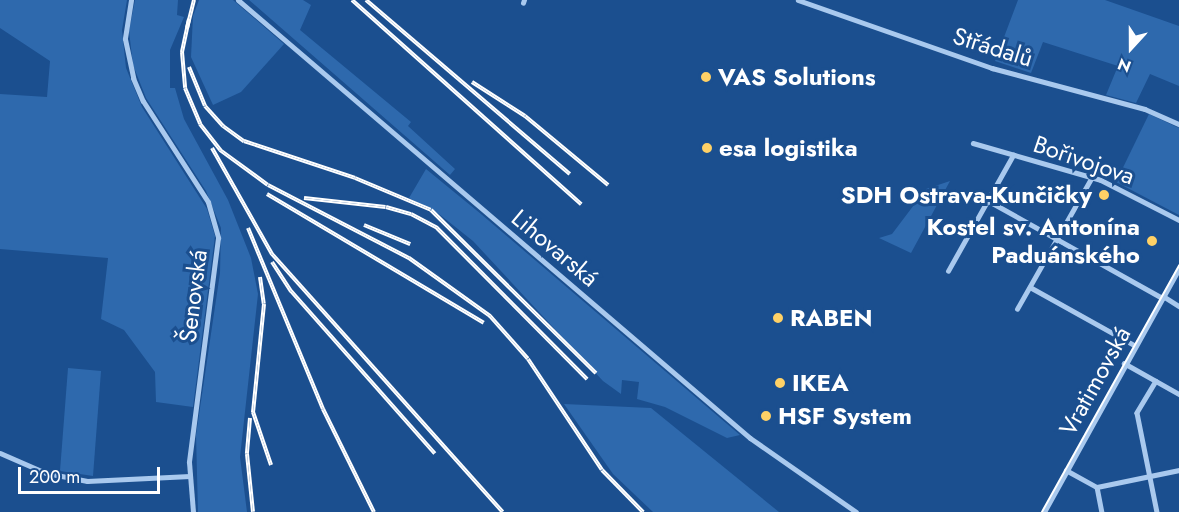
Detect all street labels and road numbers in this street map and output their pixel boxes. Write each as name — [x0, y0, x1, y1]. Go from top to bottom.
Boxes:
street label: Střádalů — [950, 21, 1036, 73]
street label: Bořivojova — [1030, 129, 1138, 191]
street label: Lihovarská — [506, 203, 604, 293]
street label: Šenovská — [173, 248, 213, 344]
street label: Vratimovská — [1053, 322, 1137, 440]

